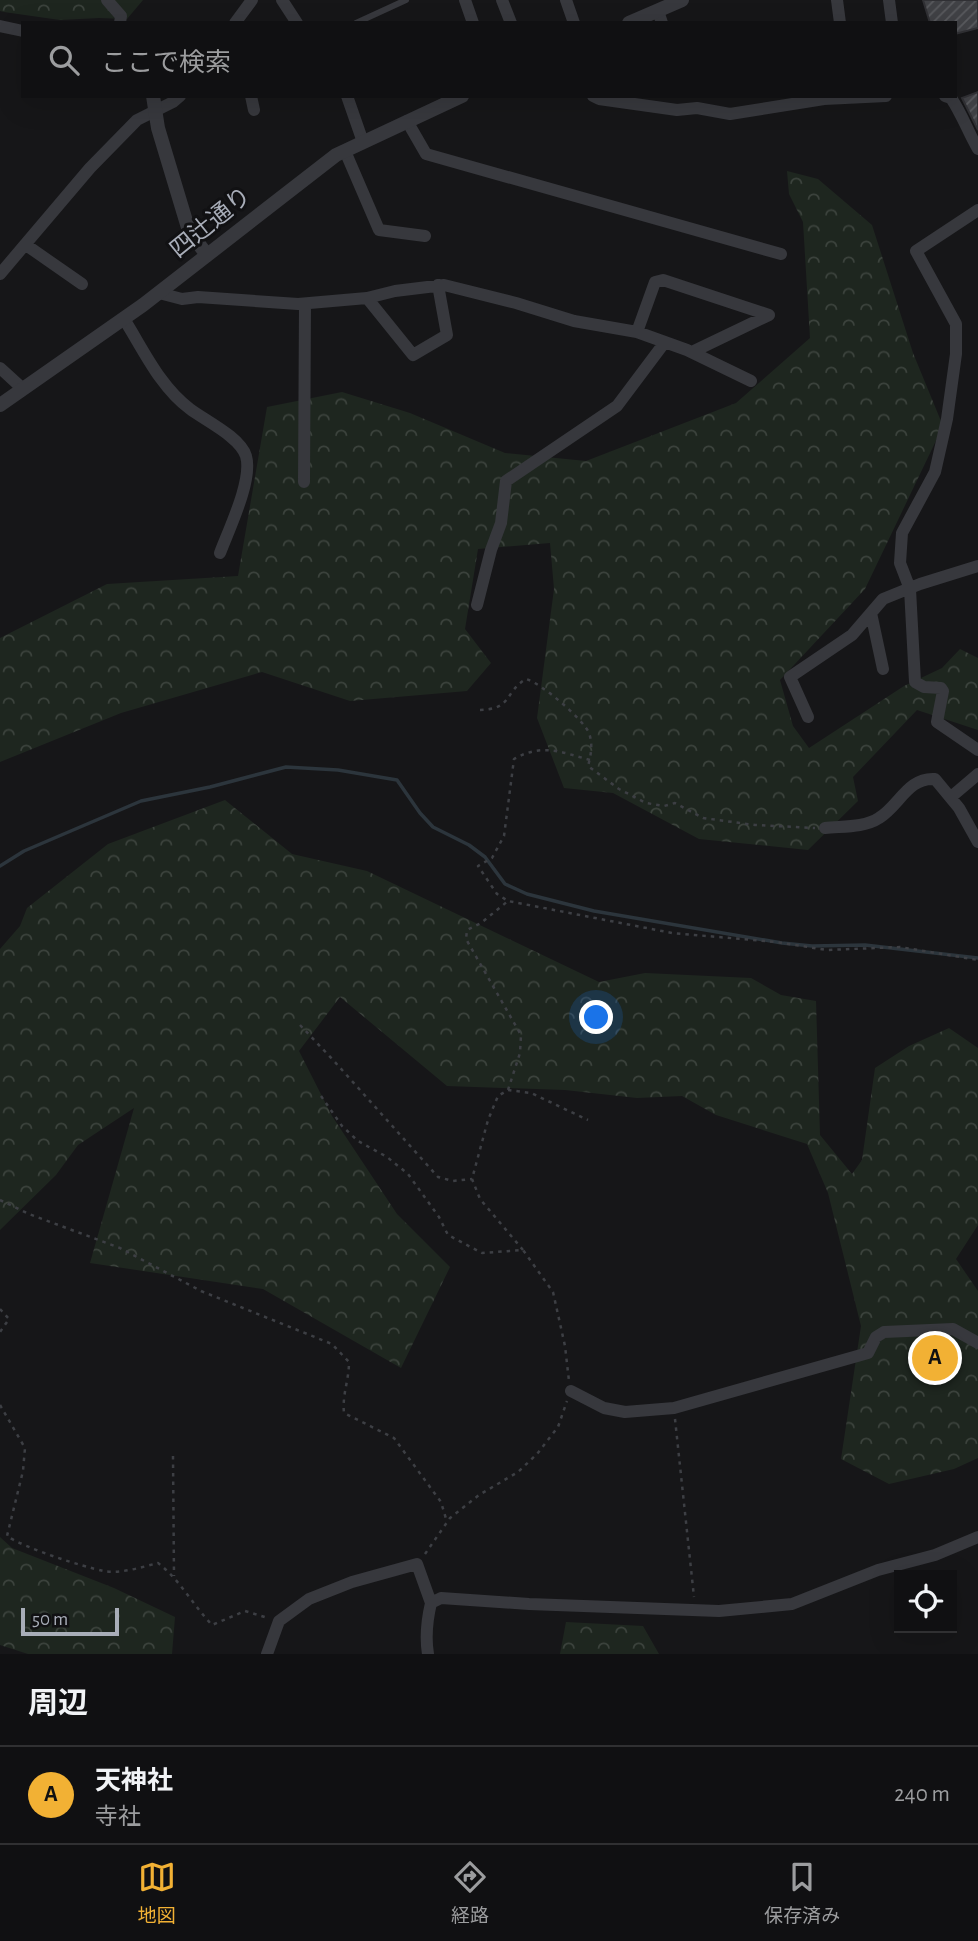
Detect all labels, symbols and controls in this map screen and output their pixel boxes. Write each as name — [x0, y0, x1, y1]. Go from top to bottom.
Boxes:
search box — [21, 21, 957, 98]
icon: search — [45, 41, 83, 79]
text: ここで検索 — [101, 50, 231, 76]
street label: 四辻通り — [165, 182, 256, 263]
your location — [579, 1000, 613, 1034]
pin: A — [912, 1332, 958, 1384]
map controls — [894, 1570, 957, 1633]
button: locate — [894, 1570, 957, 1633]
scale bar — [21, 1605, 119, 1637]
text: 50 m — [32, 1610, 68, 1629]
text: 周辺 — [28, 1689, 88, 1719]
text: 天神社 — [95, 1768, 173, 1794]
text: A — [44, 1783, 58, 1806]
text: 240 m — [894, 1783, 950, 1806]
text: 寺社 — [95, 1806, 141, 1829]
tab: 地図 — [138, 1858, 176, 1928]
tab: 経路 — [451, 1858, 489, 1928]
tab: 保存済み — [764, 1858, 840, 1928]

